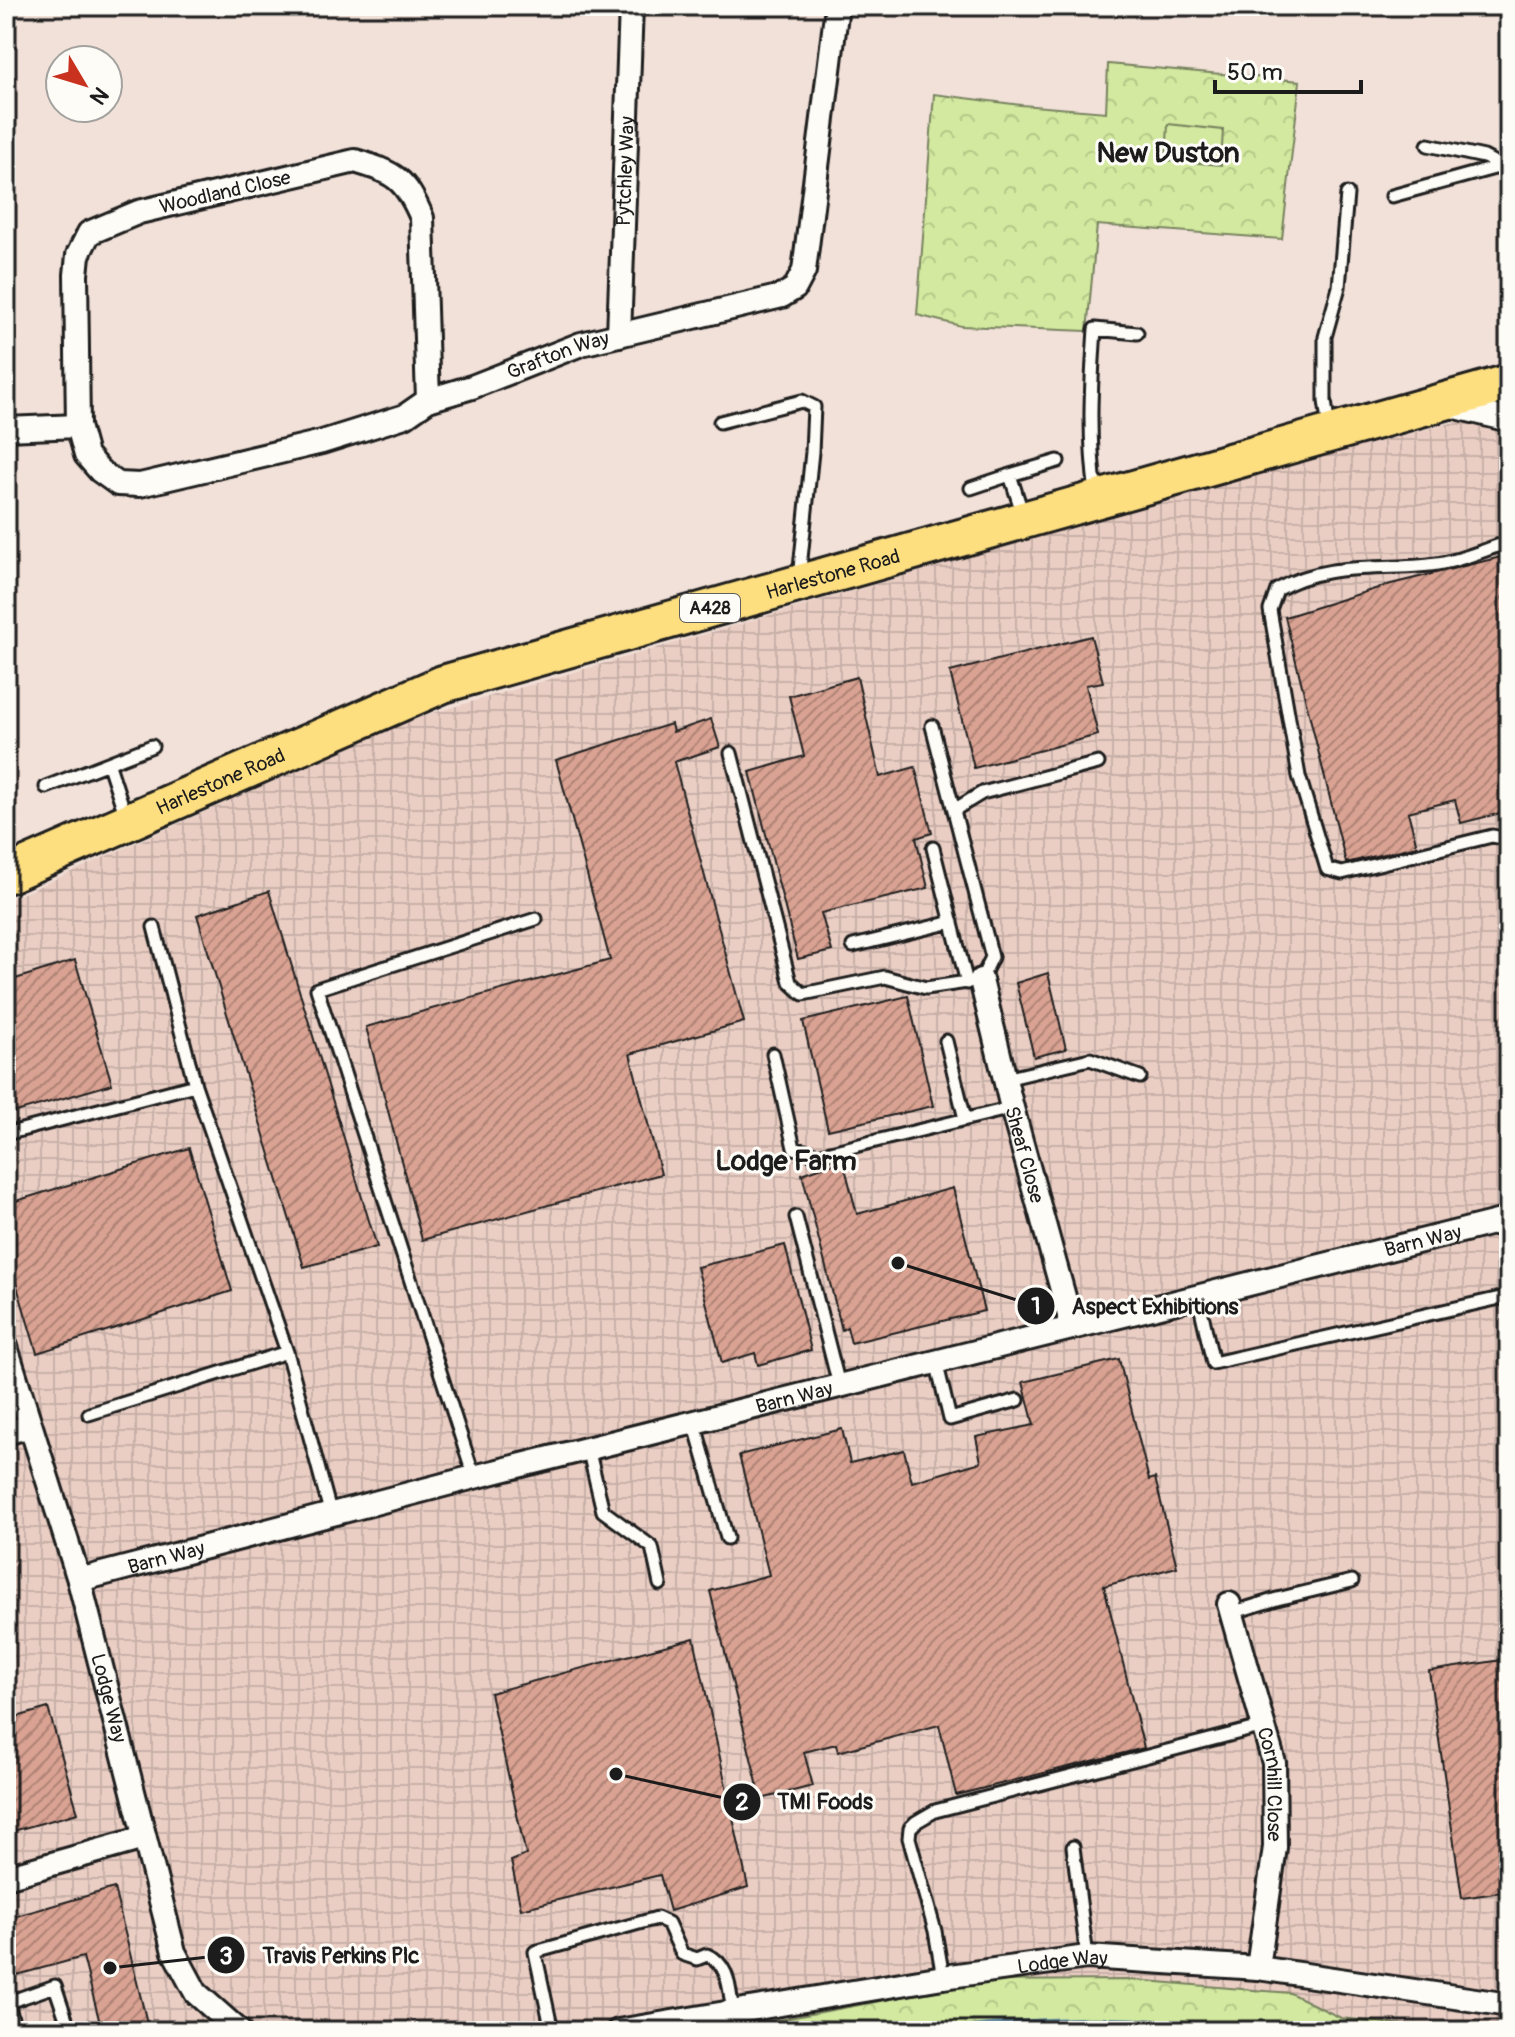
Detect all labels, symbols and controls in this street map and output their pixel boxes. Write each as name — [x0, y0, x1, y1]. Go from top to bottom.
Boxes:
north arrow — [44, 44, 124, 124]
scale bar — [1215, 44, 1361, 94]
text: 50 m — [1227, 58, 1283, 87]
text: N — [83, 81, 115, 110]
street label: Pytchley Way — [610, 115, 639, 226]
district label: New Duston — [1096, 136, 1240, 171]
street label: Woodland Close — [157, 165, 293, 219]
street label: Grafton Way — [503, 325, 612, 385]
street label: Harlestone Road — [763, 543, 903, 605]
road number: A428 — [680, 594, 740, 622]
street label: Harlestone Road — [152, 742, 289, 820]
street label: Sheaf Close — [1000, 1103, 1050, 1206]
district label: Lodge Farm — [715, 1144, 857, 1179]
street label: Barn Way — [1382, 1219, 1464, 1262]
callout: Aspect Exhibitions — [1016, 1283, 1254, 1329]
text: 1 — [1031, 1292, 1041, 1321]
text: Aspect Exhibitions — [1072, 1293, 1239, 1321]
street label: Barn Way — [753, 1376, 836, 1419]
street label: Barn Way — [125, 1535, 208, 1579]
street label: Lodge Way — [86, 1651, 133, 1746]
street label: Cornhill Close — [1252, 1724, 1287, 1842]
callout: TMI Foods — [722, 1779, 889, 1825]
text: 2 — [735, 1788, 749, 1817]
text: TMI Foods — [776, 1788, 873, 1816]
callout: Travis Perkins Plc — [206, 1932, 435, 1978]
text: 3 — [219, 1942, 233, 1971]
text: Travis Perkins Plc — [262, 1942, 419, 1970]
street label: Lodge Way — [1016, 1944, 1109, 1979]

